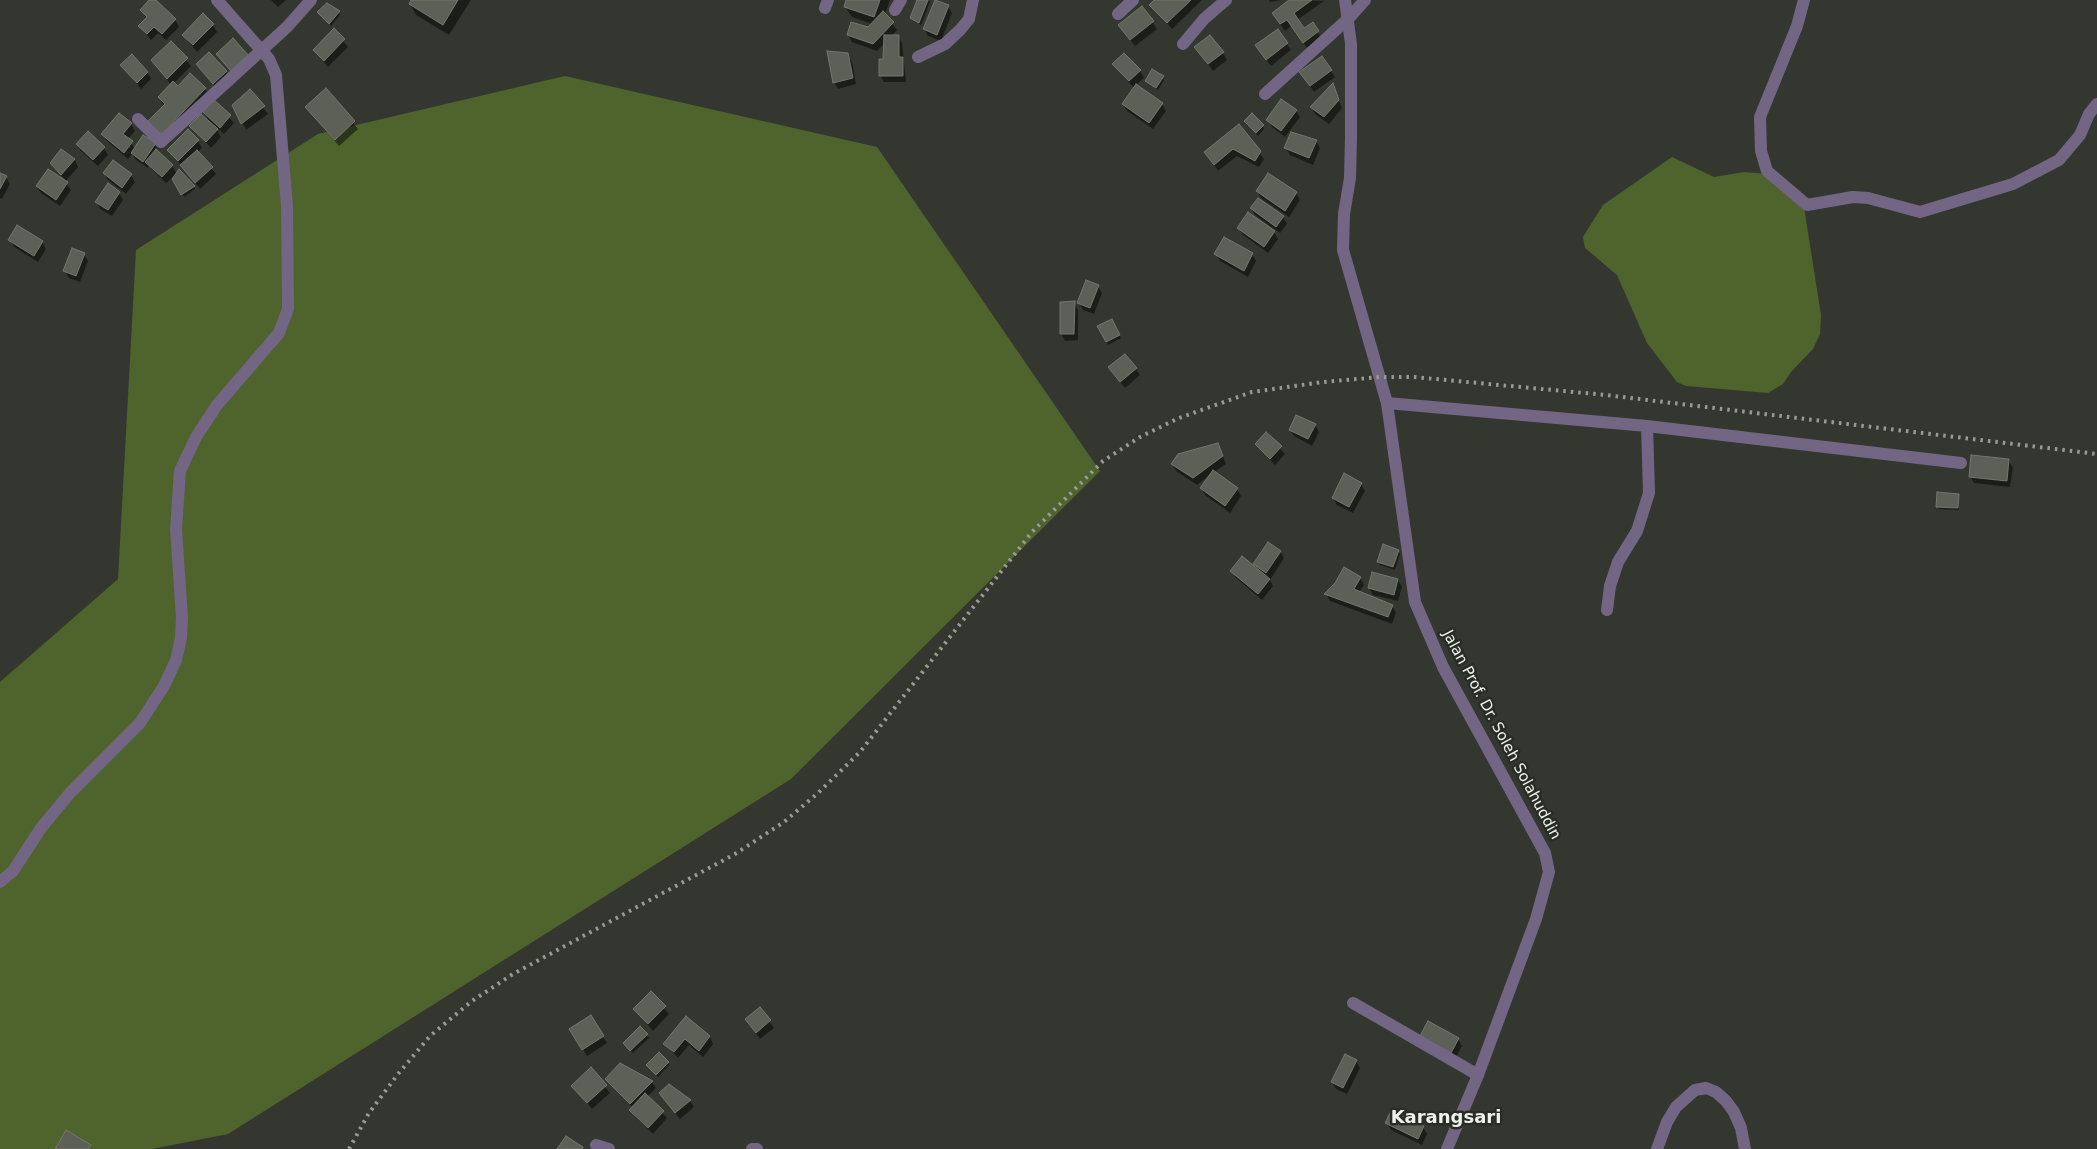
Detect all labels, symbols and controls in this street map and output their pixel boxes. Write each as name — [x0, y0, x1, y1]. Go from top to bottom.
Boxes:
street label: Jalan Prof. Dr. Soleh Solahuddin — [1438, 627, 1564, 843]
district label: Karangsari — [1391, 1107, 1501, 1129]

